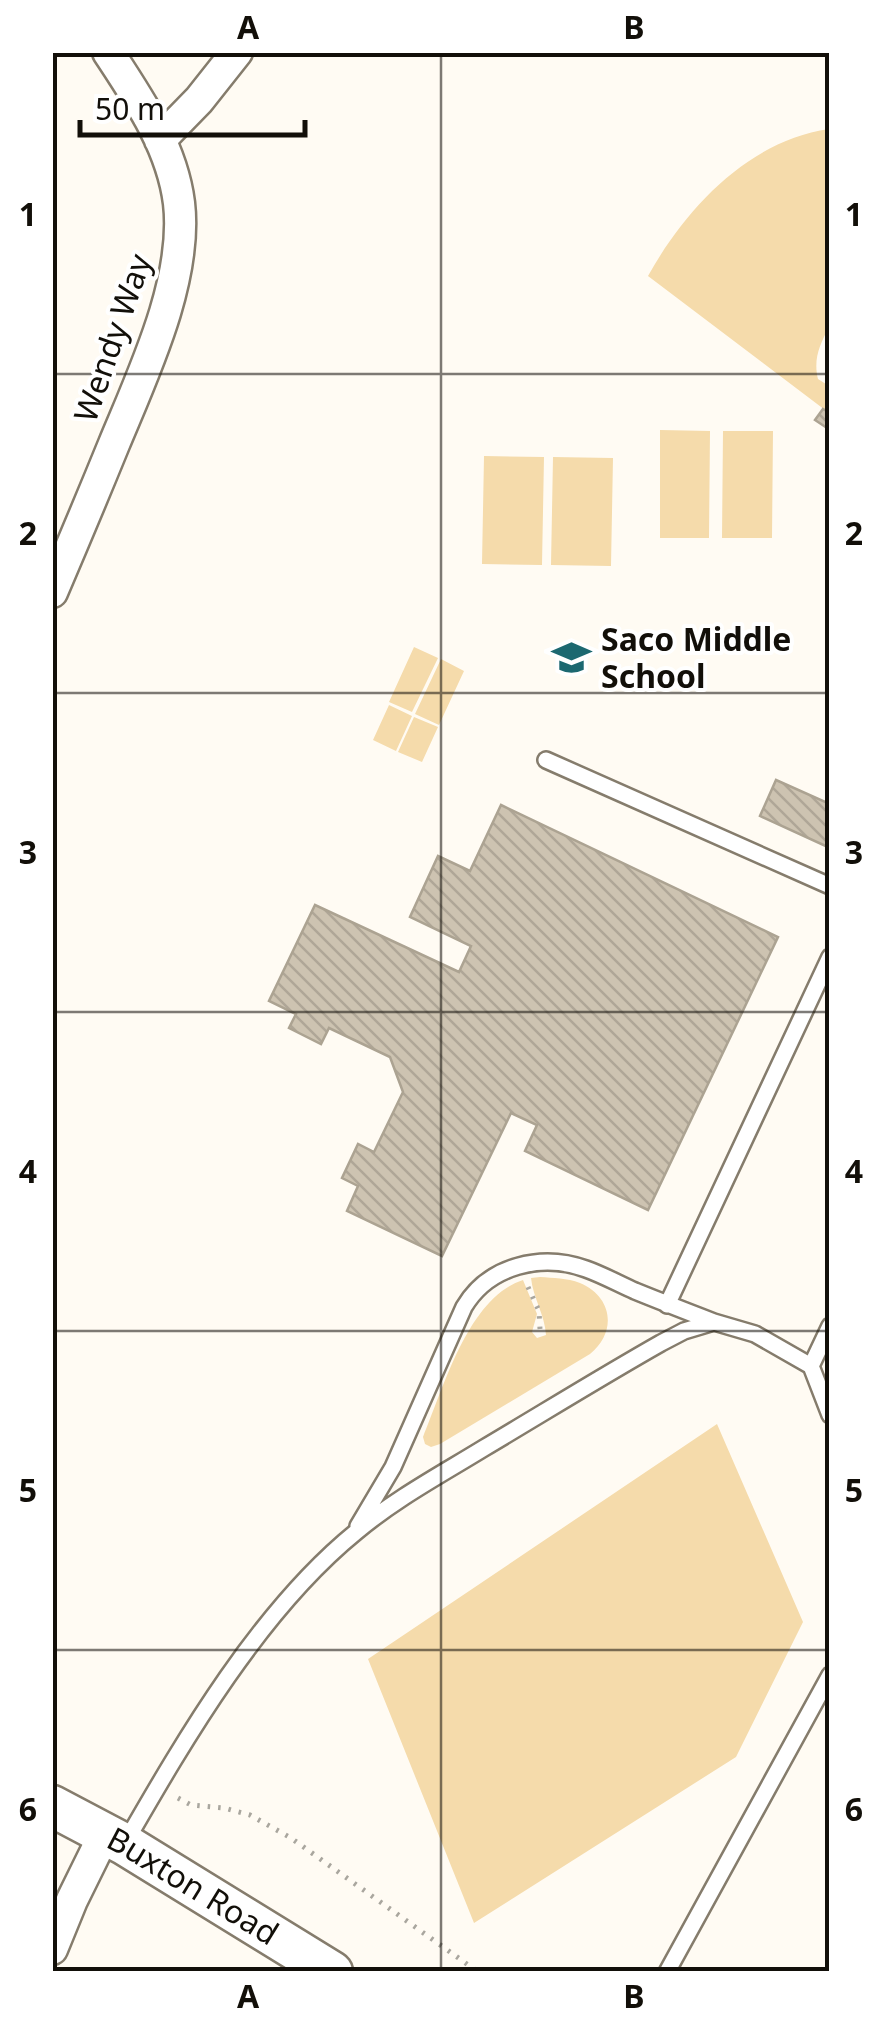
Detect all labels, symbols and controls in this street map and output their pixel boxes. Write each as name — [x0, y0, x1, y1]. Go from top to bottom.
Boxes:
text: A — [237, 5, 260, 48]
text: B — [623, 5, 645, 48]
scale bar — [80, 75, 305, 137]
text: 50 m — [95, 88, 165, 129]
text: 1 — [19, 192, 37, 235]
text: 1 — [845, 192, 863, 235]
street label: Wendy Way — [63, 247, 161, 427]
text: 2 — [19, 511, 37, 554]
text: 2 — [845, 511, 863, 554]
place label: Saco Middle School — [601, 617, 791, 697]
school or university icon: Saco Middle School — [550, 637, 592, 679]
text: 3 — [19, 830, 37, 873]
text: 3 — [845, 830, 863, 873]
text: 4 — [19, 1149, 37, 1192]
text: 4 — [845, 1149, 863, 1192]
text: 5 — [19, 1468, 37, 1511]
text: 5 — [845, 1468, 863, 1511]
text: 6 — [19, 1787, 37, 1830]
text: 6 — [845, 1787, 863, 1830]
street label: Buxton Road — [100, 1816, 287, 1954]
text: A — [237, 1974, 260, 2017]
text: B — [623, 1974, 645, 2017]

